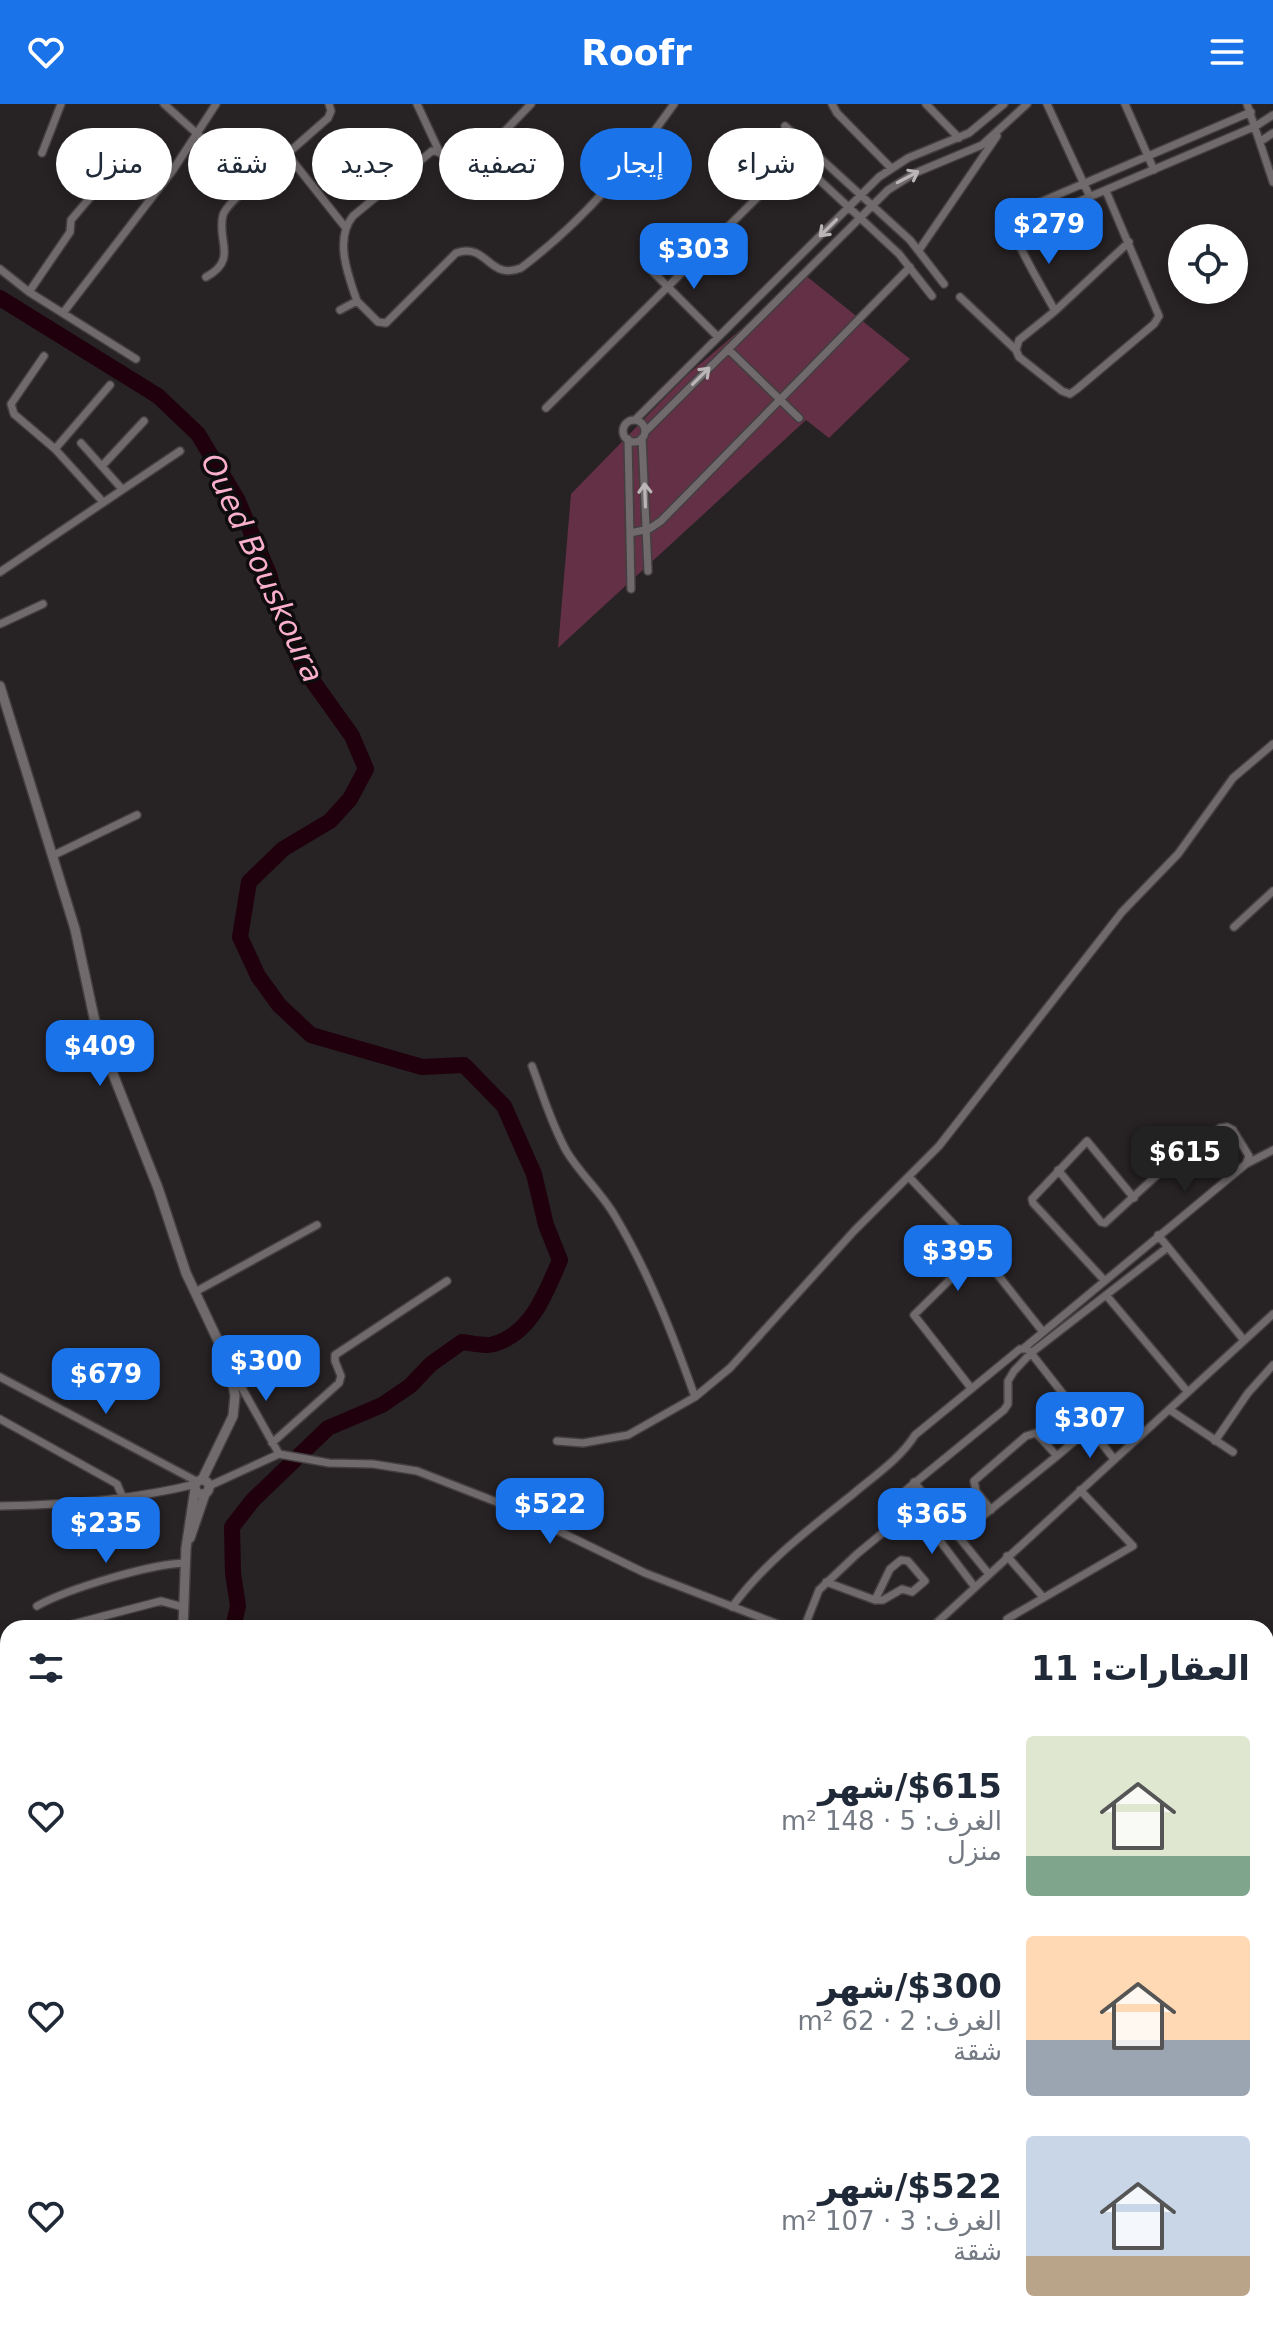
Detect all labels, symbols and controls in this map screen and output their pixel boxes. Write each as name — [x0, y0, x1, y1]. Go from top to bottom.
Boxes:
icon: heart — [24, 30, 68, 74]
icon: menu — [1205, 30, 1249, 74]
text: Roofr — [581, 32, 692, 73]
chip: منزل — [56, 128, 172, 200]
chip: شقة — [188, 128, 296, 200]
chip: جديد — [312, 128, 423, 200]
chip: تصفية — [439, 128, 564, 200]
chip: إيجار — [580, 128, 692, 200]
chip: شراء — [708, 128, 824, 200]
one-way arrow — [896, 169, 919, 185]
pin: $279 — [1002, 198, 1096, 266]
text: $279 — [1013, 209, 1085, 239]
one-way arrow — [819, 218, 838, 237]
pin: $303 — [647, 223, 741, 291]
map controls — [1168, 224, 1248, 304]
button: locate — [1168, 224, 1248, 304]
text: $303 — [658, 234, 730, 264]
one-way arrow — [690, 367, 710, 387]
water label: Oued Bouskoura — [194, 448, 331, 688]
one-way arrow — [637, 482, 652, 509]
pin: $409 — [53, 1020, 147, 1088]
text: $409 — [64, 1031, 136, 1061]
pin: $615 — [1138, 1126, 1232, 1194]
text: $615 — [1149, 1137, 1221, 1167]
pin: $395 — [911, 1225, 1005, 1293]
text: $395 — [922, 1236, 994, 1266]
pin: $300 — [219, 1335, 313, 1403]
text: $300 — [230, 1346, 302, 1376]
pin: $679 — [59, 1348, 153, 1416]
text: $679 — [70, 1359, 142, 1389]
pin: $307 — [1043, 1392, 1137, 1460]
text: $307 — [1054, 1403, 1126, 1433]
pin: $522 — [503, 1478, 597, 1546]
pin: $365 — [885, 1488, 979, 1556]
text: $522 — [514, 1489, 586, 1519]
pin: $235 — [59, 1497, 153, 1565]
text: $365 — [896, 1499, 968, 1529]
text: $235 — [70, 1508, 142, 1538]
icon: filters — [24, 1646, 68, 1690]
text: العقارات: 11 — [1031, 1648, 1250, 1688]
text: $615/شهر — [818, 1766, 1002, 1806]
icon: home — [1090, 1768, 1186, 1864]
icon: heart — [24, 1794, 68, 1838]
text: الغرف: 5 · 148 m² — [781, 1806, 1002, 1836]
text: منزل — [947, 1836, 1002, 1866]
text: $300/شهر — [818, 1966, 1002, 2006]
icon: home — [1090, 1968, 1186, 2064]
icon: heart — [24, 1994, 68, 2038]
text: الغرف: 2 · 62 m² — [798, 2006, 1002, 2036]
text: شقة — [953, 2036, 1002, 2066]
text: $522/شهر — [818, 2166, 1002, 2206]
icon: home — [1090, 2168, 1186, 2264]
icon: heart — [24, 2194, 68, 2238]
text: الغرف: 3 · 107 m² — [781, 2206, 1002, 2236]
text: شقة — [953, 2236, 1002, 2266]

